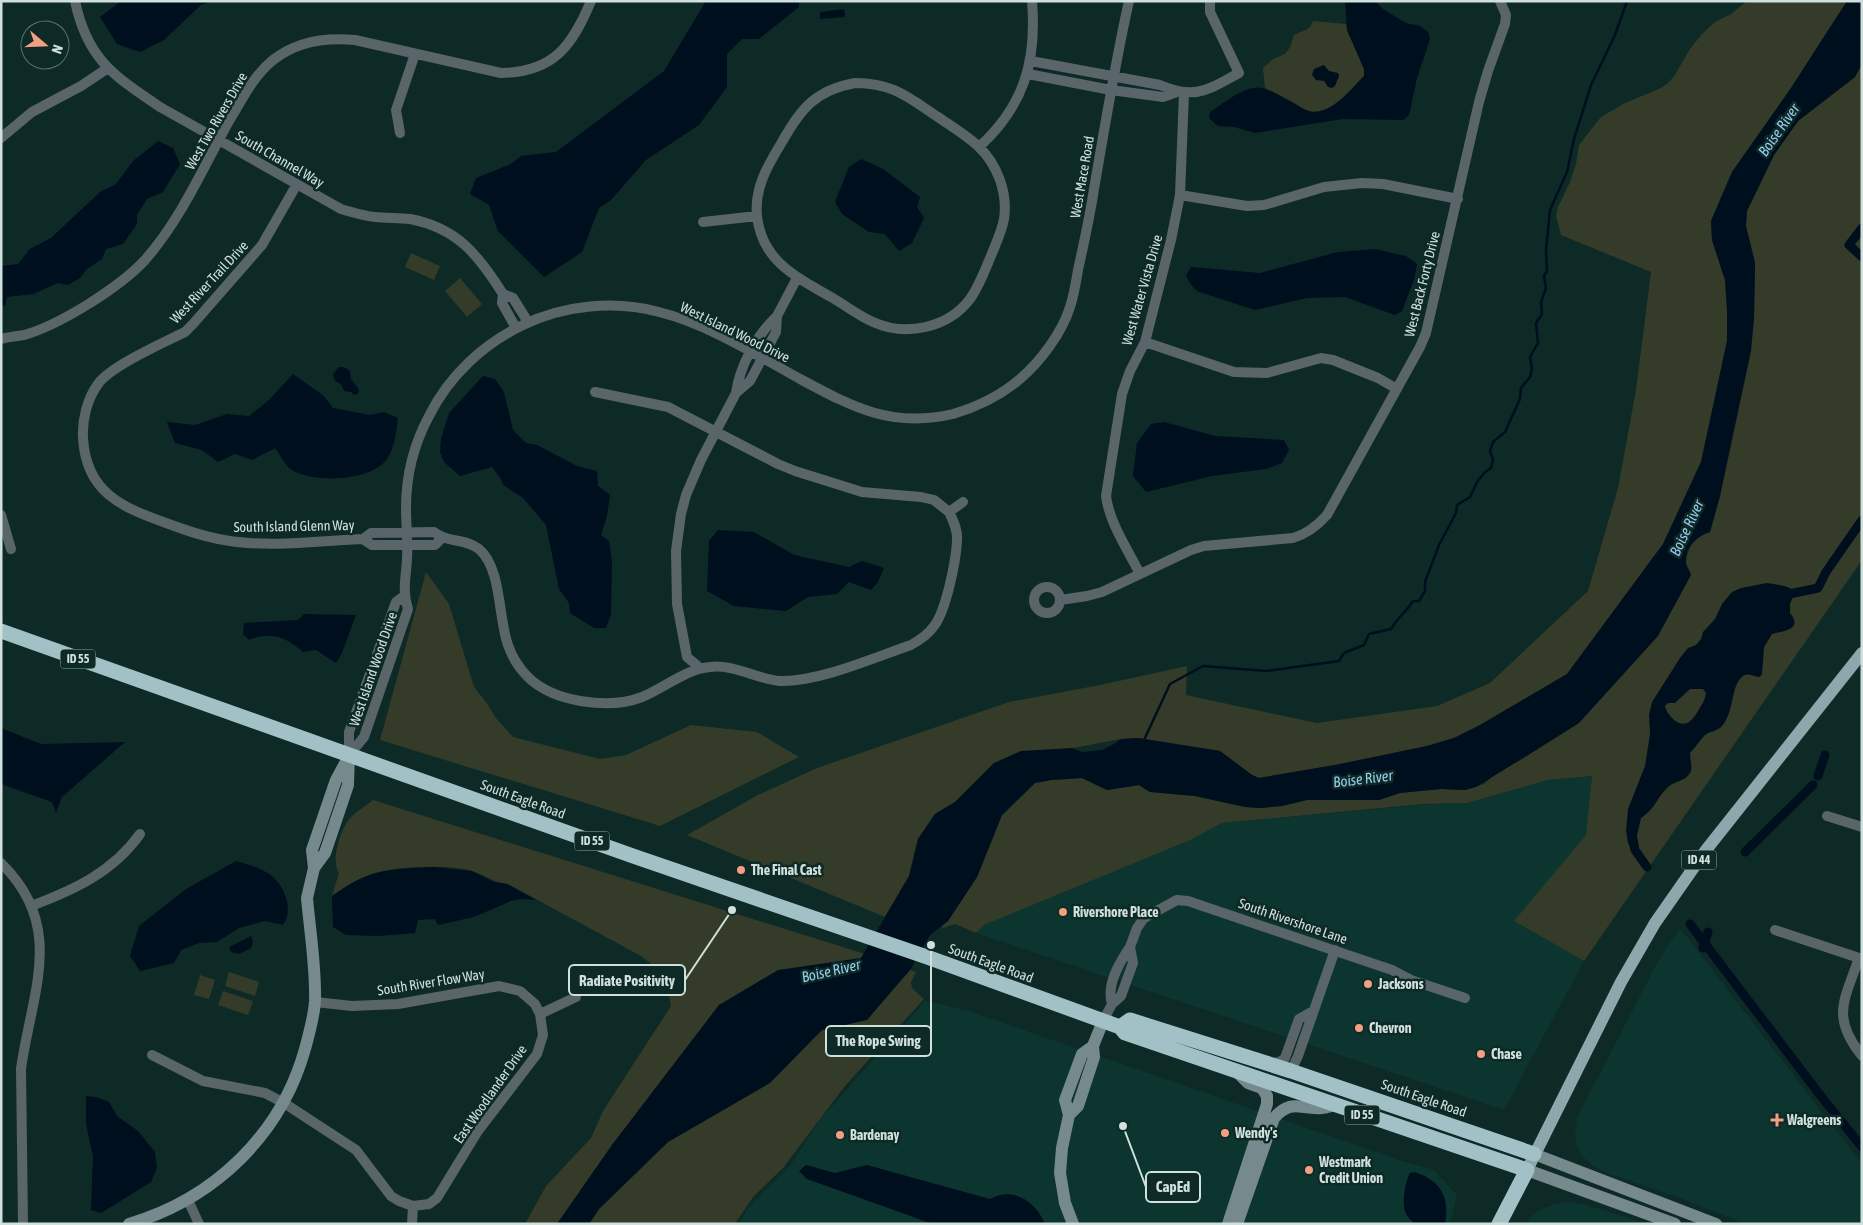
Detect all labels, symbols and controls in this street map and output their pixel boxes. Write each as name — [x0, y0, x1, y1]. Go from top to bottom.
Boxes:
north arrow — [20, 20, 70, 70]
text: N — [48, 43, 66, 56]
street label: West Two Rivers Drive — [182, 70, 250, 172]
water label: Boise River — [1754, 100, 1803, 159]
street label: South Channel Way — [233, 127, 327, 191]
street label: West Mace Road — [1067, 135, 1097, 219]
street label: West Back Forty Drive — [1401, 230, 1443, 338]
street label: West Water Vista Drive — [1119, 233, 1165, 347]
street label: West River Trail Drive — [167, 237, 251, 327]
street label: West Island Wood Drive — [678, 299, 792, 365]
water label: Boise River — [1666, 496, 1707, 559]
street label: South Island Glenn Way — [233, 517, 355, 535]
street label: West Island Wood Drive — [346, 610, 400, 728]
road number: ID 55 — [60, 650, 96, 669]
water label: Boise River — [1332, 766, 1394, 791]
street label: South Eagle Road — [478, 776, 568, 822]
road number: ID 55 — [574, 831, 610, 850]
road number: ID 44 — [1682, 850, 1716, 870]
place label: The Final Cast — [751, 862, 822, 878]
marker: The Final Cast — [735, 864, 747, 876]
street label: South Rivershore Lane — [1236, 895, 1350, 947]
place label: Rivershore Place — [1073, 904, 1159, 920]
marker: Rivershore Place — [1057, 906, 1069, 918]
street label: South Eagle Road — [946, 940, 1036, 986]
water label: Boise River — [800, 955, 863, 986]
callout: Radiate Positivity — [569, 965, 685, 995]
street label: South River Flow Way — [376, 966, 486, 998]
text: Radiate Positivity — [579, 972, 676, 989]
place label: Jacksons — [1377, 976, 1424, 992]
marker: Jacksons — [1362, 978, 1374, 990]
place label: Chevron — [1369, 1020, 1412, 1036]
marker: Chevron — [1353, 1022, 1365, 1034]
callout: The Rope Swing — [826, 1026, 931, 1056]
text: The Rope Swing — [835, 1032, 921, 1049]
street label: East Woodlander Drive — [450, 1042, 530, 1146]
place label: Chase — [1491, 1046, 1522, 1062]
marker: Chase — [1475, 1048, 1487, 1060]
street label: South Eagle Road — [1379, 1076, 1469, 1120]
road number: ID 55 — [1344, 1106, 1380, 1124]
place label: Walgreens — [1786, 1112, 1841, 1128]
marker: Walgreens — [1771, 1114, 1783, 1126]
place label: Wendy's — [1234, 1125, 1278, 1141]
place label: Bardenay — [850, 1127, 900, 1143]
marker: Wendy's — [1219, 1127, 1231, 1139]
marker: Bardenay — [834, 1129, 846, 1141]
place label: Westmark Credit Union — [1318, 1154, 1383, 1186]
marker: Westmark Credit Union — [1303, 1164, 1315, 1176]
callout: CapEd — [1146, 1172, 1200, 1202]
text: CapEd — [1156, 1178, 1190, 1195]

